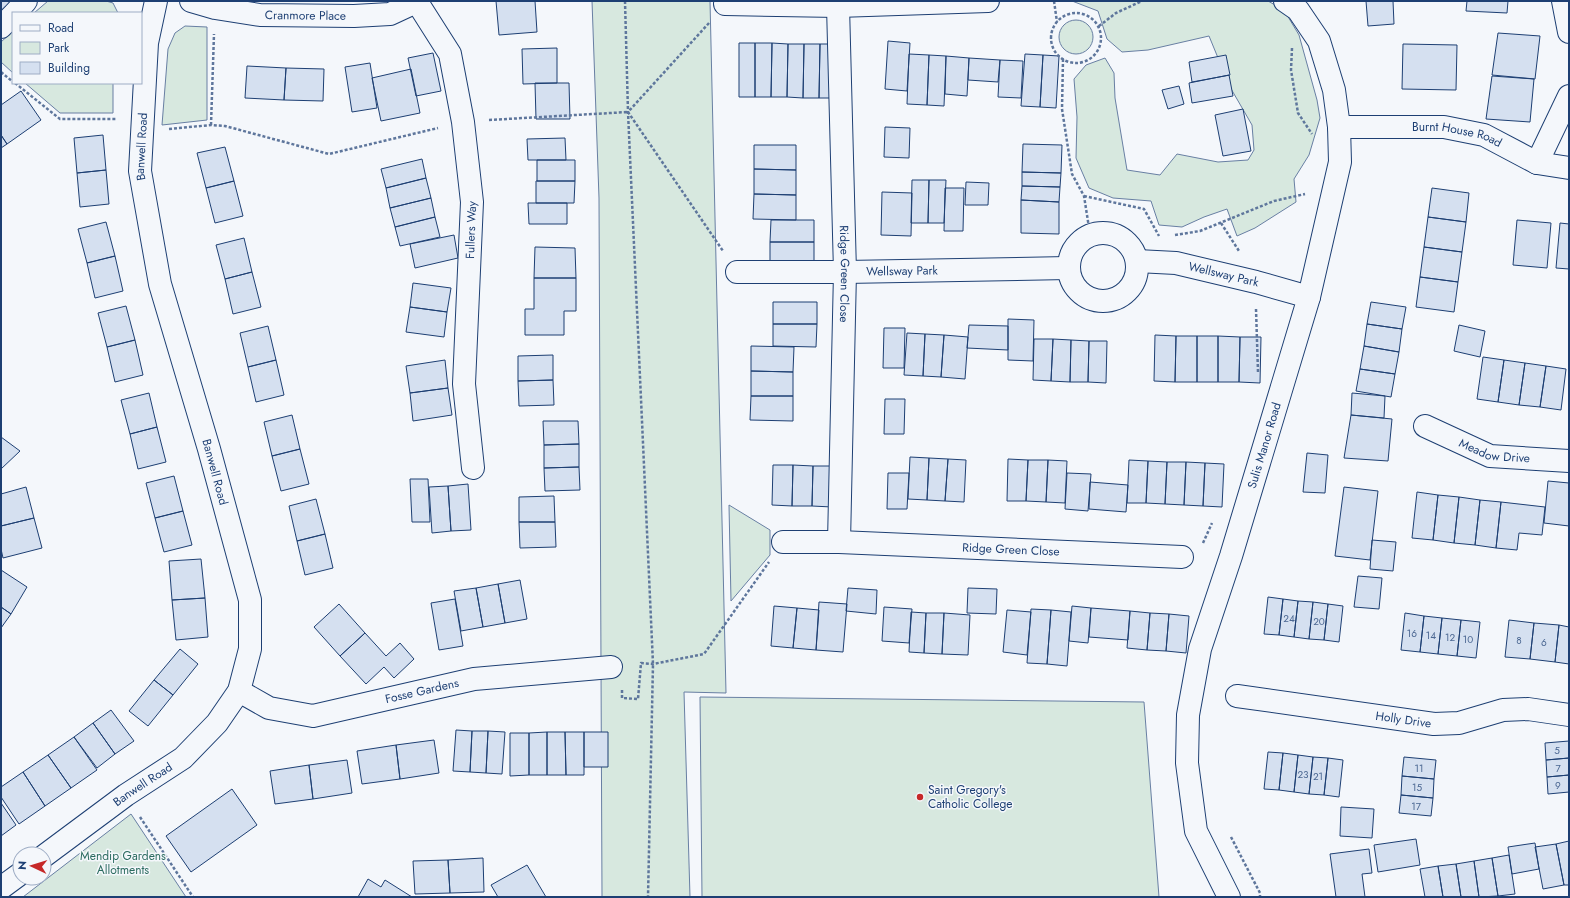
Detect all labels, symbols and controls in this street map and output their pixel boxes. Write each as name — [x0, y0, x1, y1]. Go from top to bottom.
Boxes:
street label: Cranmore Place — [265, 6, 346, 25]
legend — [12, 12, 142, 84]
text: Road — [48, 19, 74, 37]
text: Park — [48, 39, 70, 57]
text: Building — [48, 59, 90, 77]
street label: Banwell Road — [131, 112, 152, 182]
street label: Burnt House Road — [1412, 118, 1505, 152]
street label: Fullers Way — [461, 200, 481, 259]
street label: Ridge Green Close — [835, 225, 854, 323]
street label: Wellsway Park — [1187, 257, 1261, 292]
street label: Wellsway Park — [866, 261, 939, 281]
street label: Sulis Manor Road — [1243, 400, 1286, 491]
street label: Meadow Drive — [1456, 434, 1531, 468]
street label: Banwell Road — [198, 437, 232, 507]
street label: Ridge Green Close — [962, 538, 1060, 561]
house number: 24 — [1283, 611, 1295, 626]
house number: 20 — [1313, 614, 1325, 629]
house number: 16 — [1407, 626, 1417, 641]
house number: 14 — [1426, 628, 1436, 643]
house number: 12 — [1445, 630, 1455, 645]
house number: 10 — [1463, 632, 1473, 647]
house number: 8 — [1516, 633, 1522, 648]
house number: 6 — [1541, 635, 1547, 650]
street label: Fosse Gardens — [383, 674, 461, 708]
street label: Holly Drive — [1374, 707, 1432, 733]
house number: 5 — [1554, 743, 1560, 758]
street label: Banwell Road — [109, 758, 176, 811]
house number: 11 — [1415, 761, 1424, 776]
house number: 7 — [1555, 761, 1561, 776]
house number: 23 — [1297, 767, 1309, 782]
house number: 21 — [1313, 769, 1323, 784]
house number: 9 — [1555, 778, 1561, 793]
house number: 15 — [1412, 780, 1422, 795]
place label: Saint Gregory's Catholic College — [928, 781, 1012, 813]
marker: Saint Gregory's Catholic College — [915, 792, 925, 802]
house number: 17 — [1411, 799, 1422, 814]
north arrow — [12, 846, 52, 886]
park label: Mendip Gardens Allotments — [80, 847, 166, 879]
text: N — [14, 860, 30, 870]

